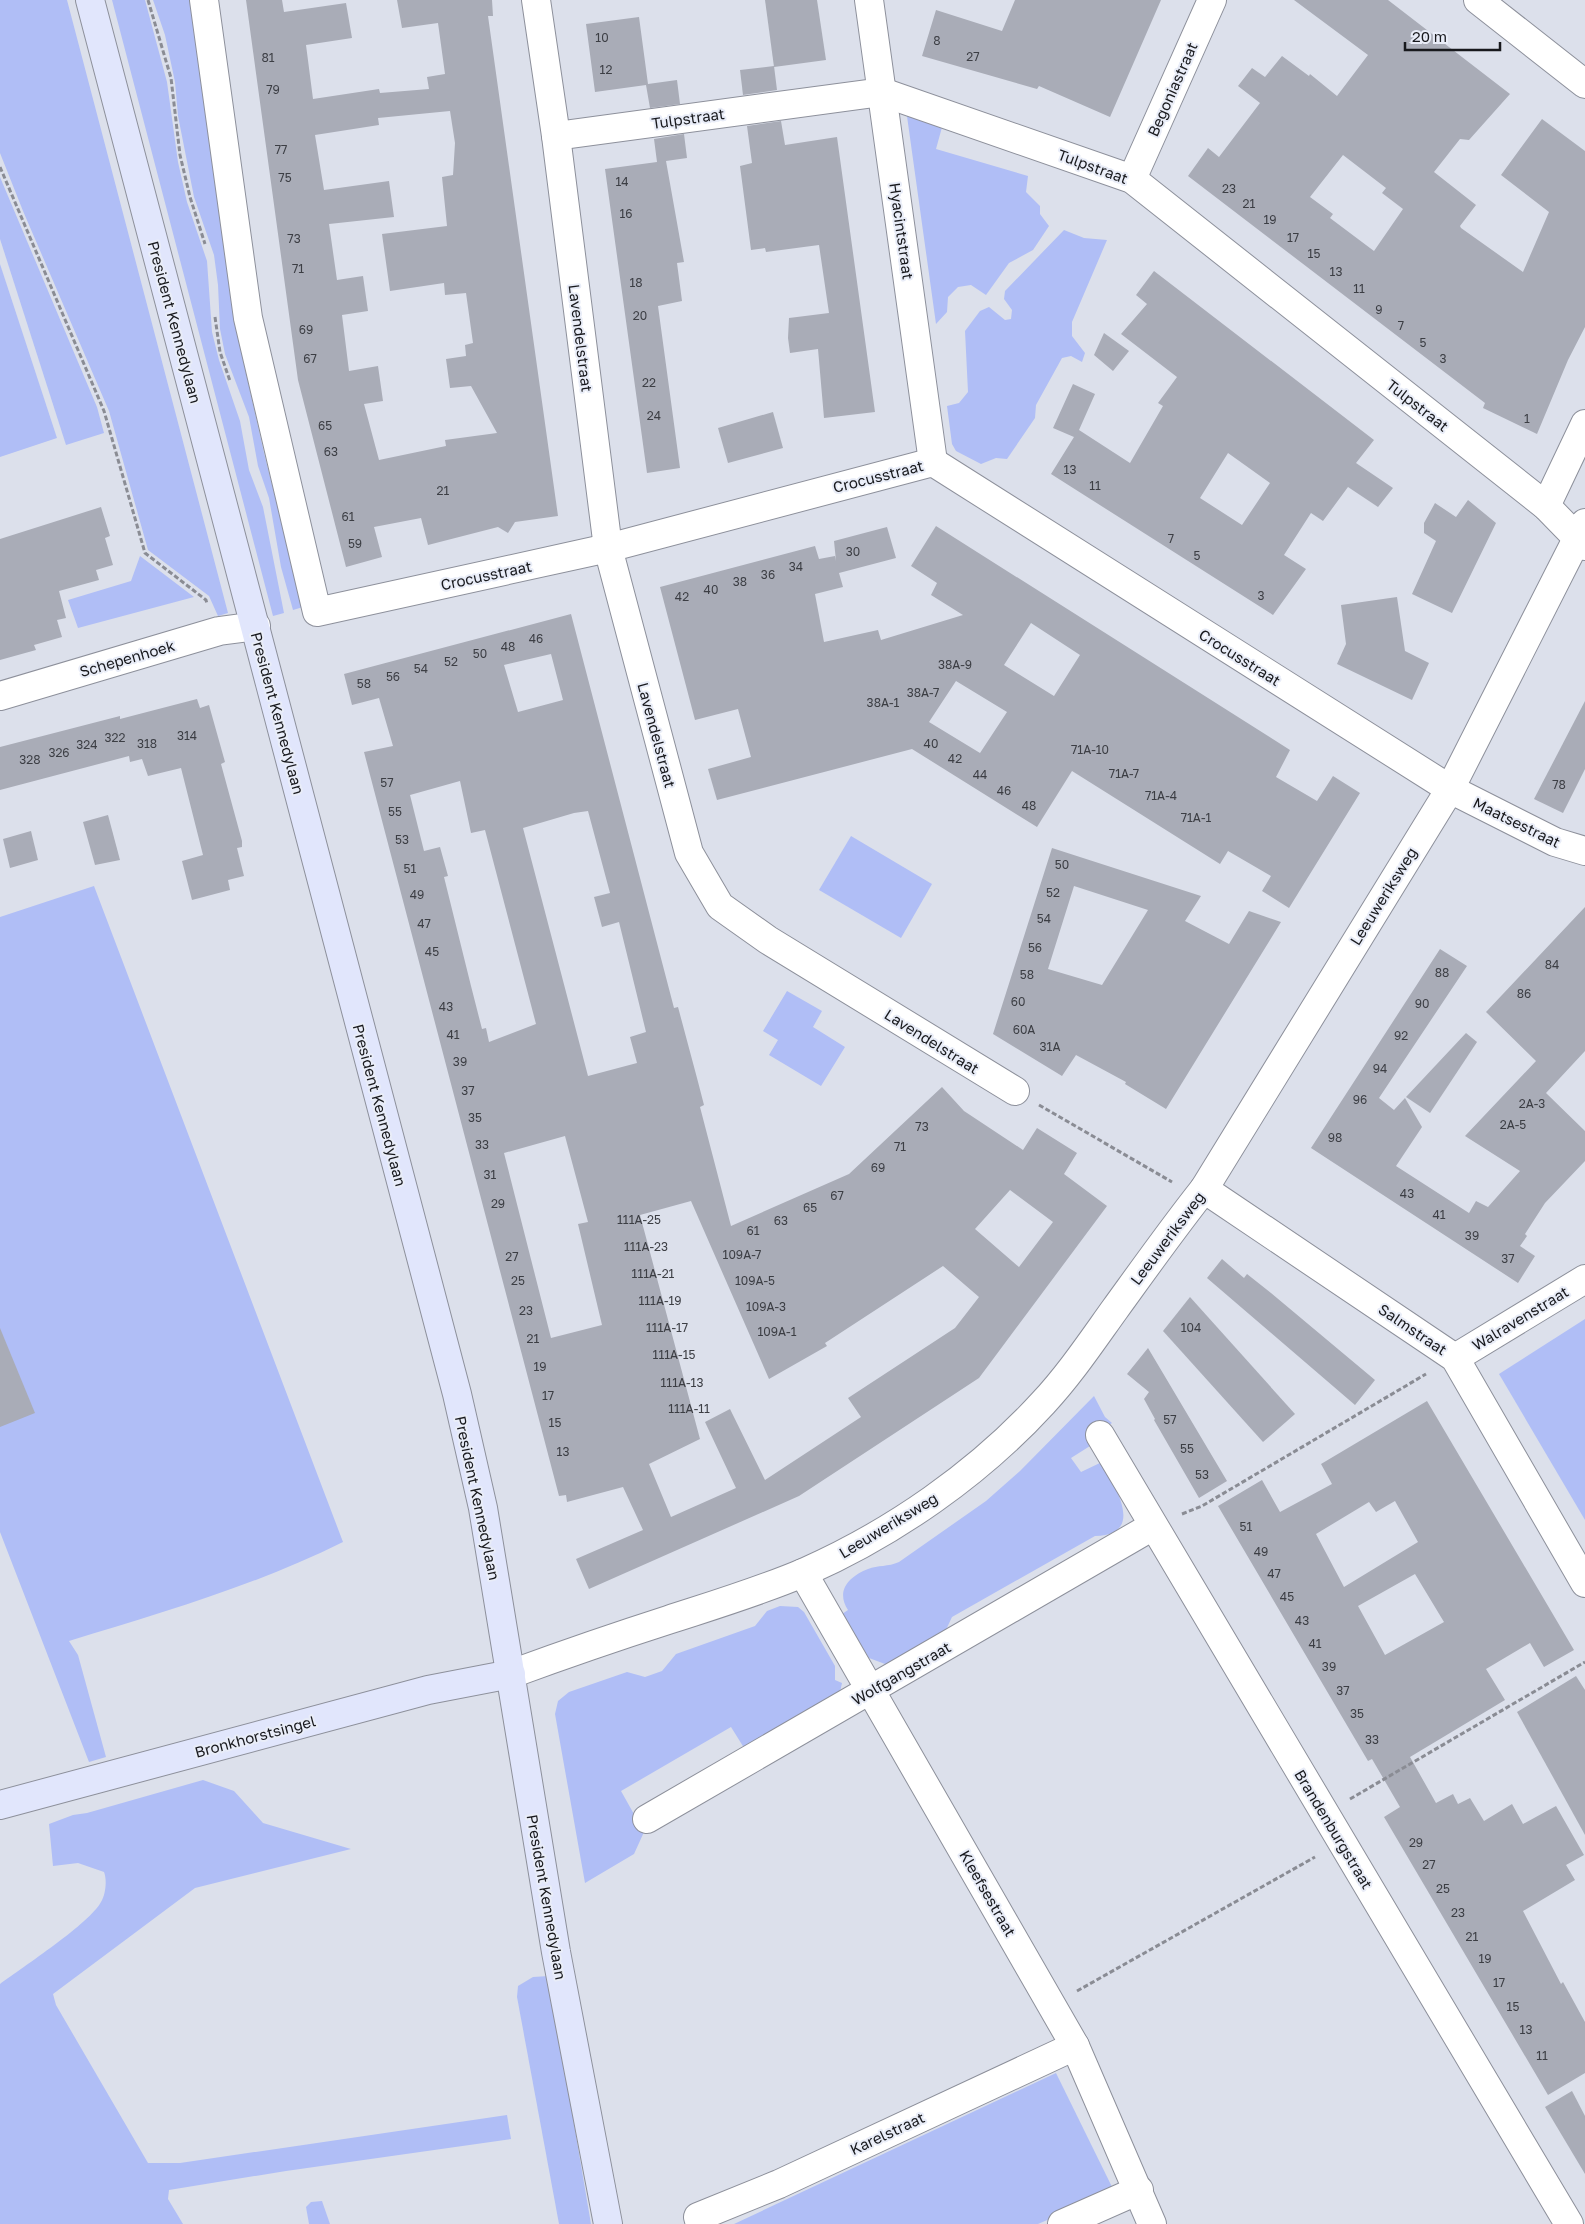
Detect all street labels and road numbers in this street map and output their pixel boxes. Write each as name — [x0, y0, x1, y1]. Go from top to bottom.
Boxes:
street label: Begoniastraat — [1143, 39, 1201, 139]
street label: Tulpstraat — [650, 104, 726, 132]
street label: Tulpstraat — [1055, 145, 1131, 187]
street label: Hyacintstraat — [886, 181, 918, 281]
street label: President Kennedylaan — [145, 239, 205, 405]
street label: Lavendelstraat — [565, 283, 597, 393]
street label: Tulpstraat — [1383, 375, 1453, 435]
street label: Crocusstraat — [831, 456, 925, 496]
street label: Crocusstraat — [439, 557, 533, 593]
street label: Crocusstraat — [1196, 625, 1284, 689]
street label: President Kennedylaan — [248, 630, 308, 796]
street label: Schepenhoek — [77, 636, 177, 680]
street label: Lavendelstraat — [634, 680, 680, 790]
street label: Maatsestraat — [1470, 793, 1564, 851]
street label: Leeuweriksweg — [1346, 844, 1420, 948]
street label: Lavendelstraat — [881, 1005, 983, 1077]
street label: President Kennedylaan — [350, 1022, 410, 1188]
street label: Leeuweriksweg — [1126, 1188, 1208, 1288]
street label: Walravenstraat — [1468, 1282, 1572, 1354]
street label: Salmstraat — [1375, 1300, 1451, 1358]
street label: President Kennedylaan — [452, 1414, 504, 1582]
street label: Leeuweriksweg — [835, 1488, 941, 1562]
street label: Wolfgangstraat — [848, 1637, 954, 1709]
street label: Bronkhorstsingel — [193, 1711, 318, 1761]
street label: Brandenburgstraat — [1291, 1766, 1377, 1892]
street label: President Kennedylaan — [524, 1813, 570, 1981]
street label: Kleefsestraat — [956, 1847, 1020, 1939]
street label: Karelstraat — [847, 2108, 927, 2158]

